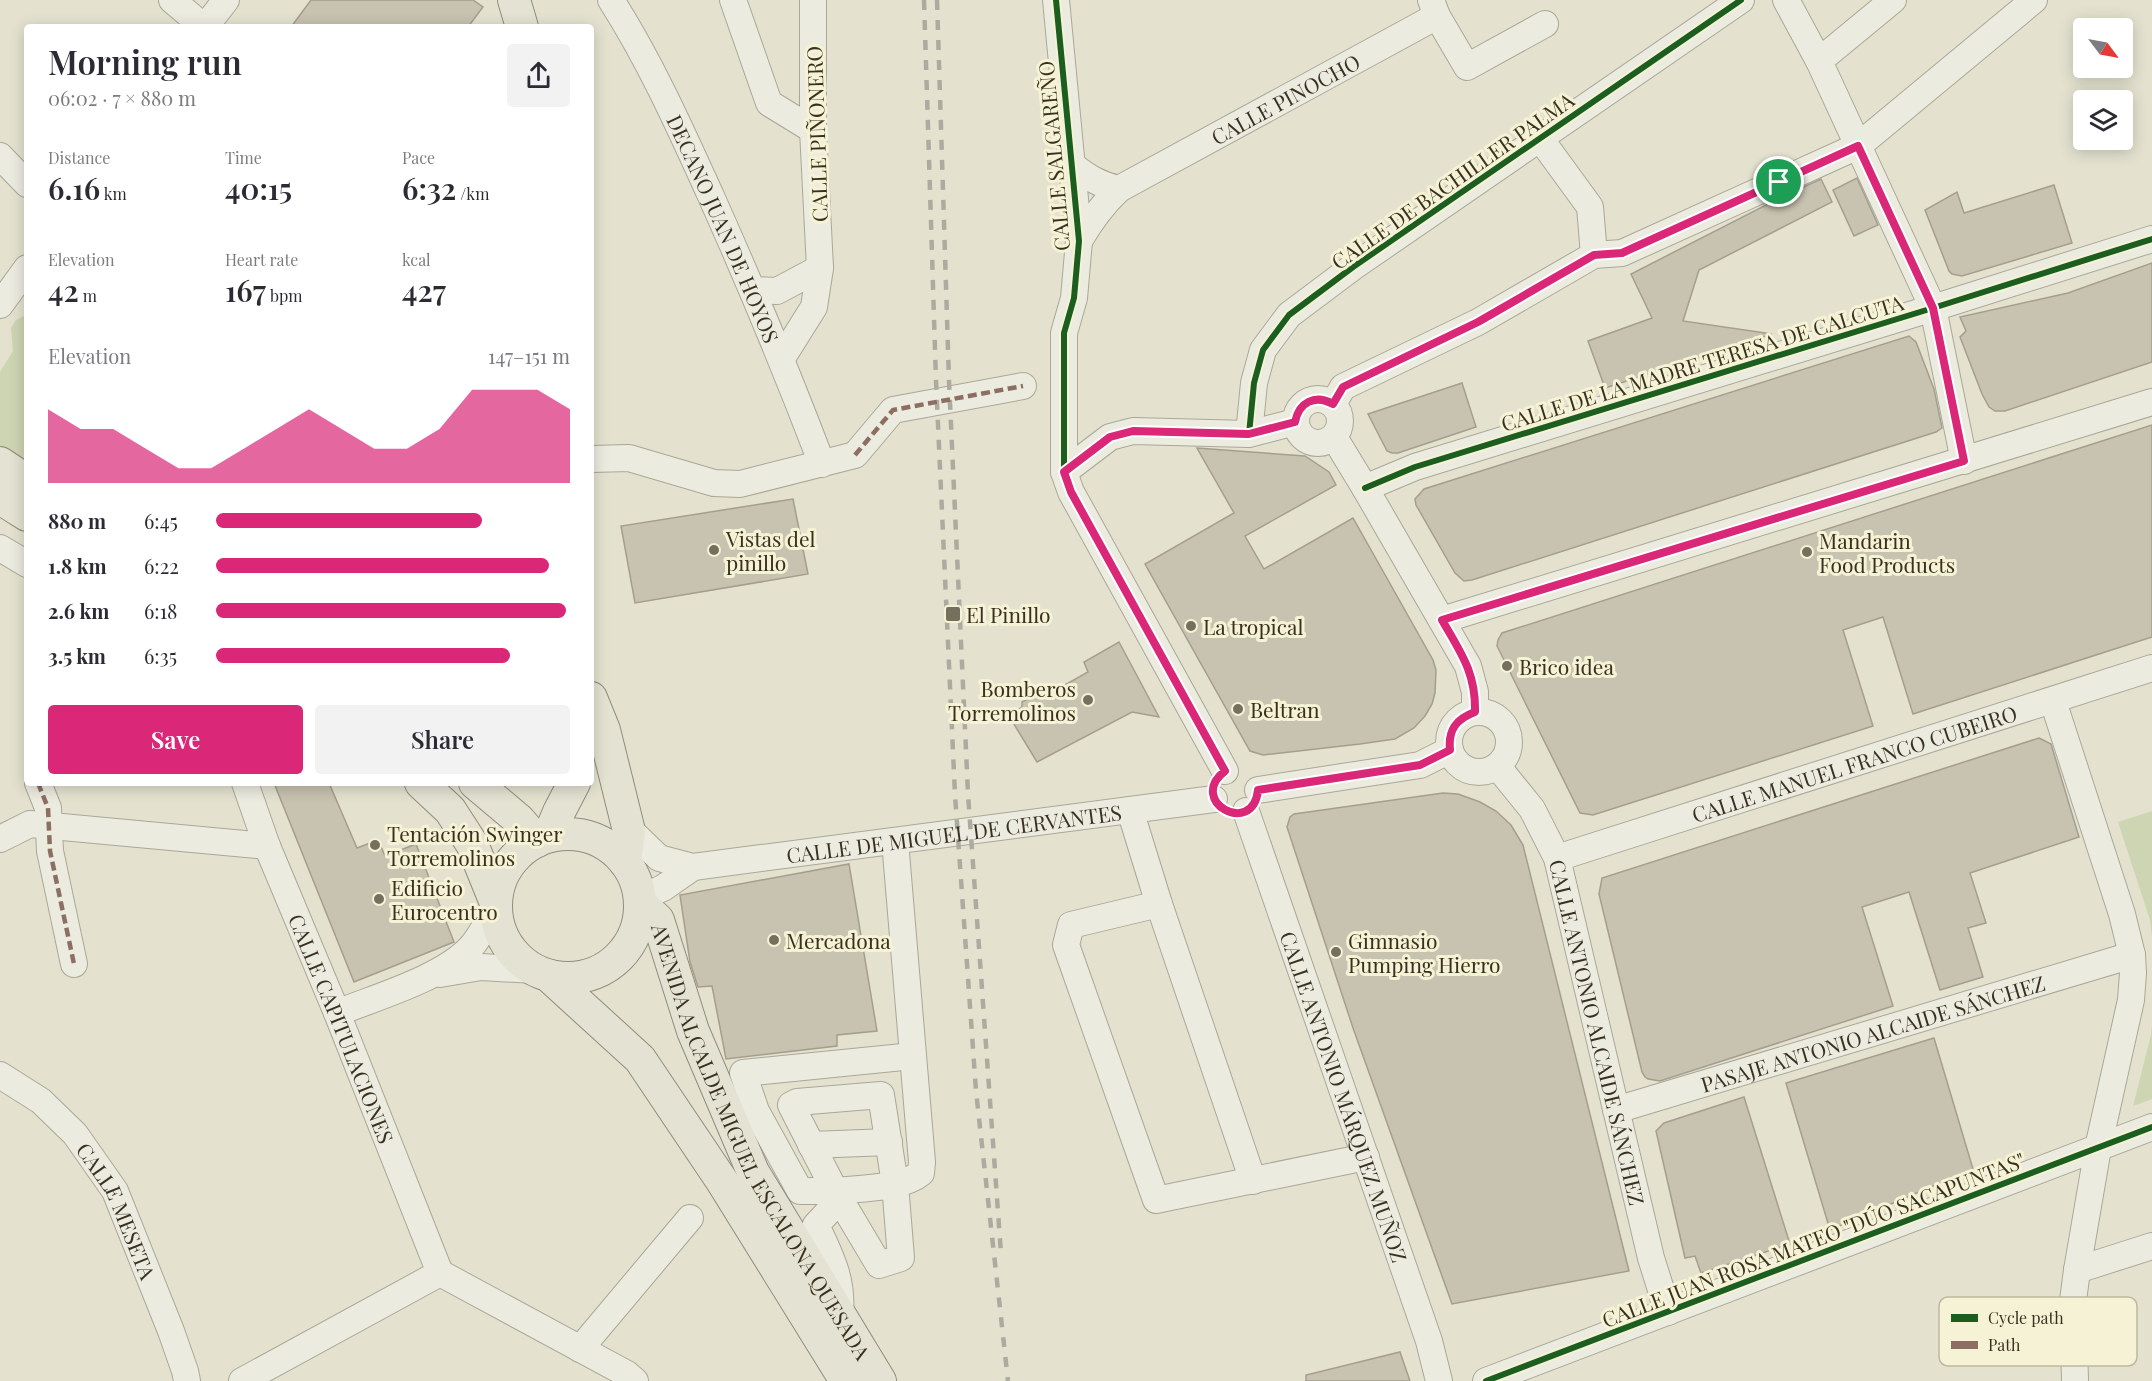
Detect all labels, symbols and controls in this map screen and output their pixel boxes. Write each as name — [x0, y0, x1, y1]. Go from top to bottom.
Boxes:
north arrow — [2073, 18, 2133, 78]
map controls — [2073, 18, 2133, 150]
text: Morning run — [48, 39, 242, 83]
button: share — [507, 44, 570, 107]
street label: CALLE PIÑONERO — [799, 45, 833, 223]
street label: CALLE PINOCHO — [1206, 47, 1364, 150]
street label: CALLE SALGAREÑO — [1031, 60, 1075, 252]
text: 06:02 · 7 × 880 m — [48, 84, 196, 111]
street label: CALLE DE BACHILLER PALMA — [1325, 85, 1580, 275]
button: layers — [2073, 90, 2133, 150]
street label: DECANO JUAN DE HOYOS — [661, 110, 786, 347]
text: Distance — [48, 147, 110, 168]
text: Time — [225, 147, 262, 168]
text: Pace — [402, 147, 435, 168]
pin — [1753, 156, 1804, 207]
icon: arrive — [1762, 165, 1795, 198]
text: 6.16 — [48, 168, 100, 208]
text: 40:15 — [225, 168, 292, 208]
text: 6:32 — [402, 168, 456, 208]
text: km — [100, 183, 127, 204]
text: /km — [456, 183, 489, 204]
text: Elevation — [48, 249, 115, 270]
text: Heart rate — [225, 249, 298, 270]
text: kcal — [402, 249, 431, 270]
text: 42 — [48, 270, 79, 310]
text: 167 — [225, 270, 266, 310]
text: 427 — [402, 270, 446, 310]
text: m — [79, 285, 97, 306]
text: bpm — [266, 285, 302, 306]
street label: CALLE DE LA MADRE TERESA DE CALCUTA — [1497, 287, 1907, 437]
text: Elevation — [48, 342, 131, 369]
text: 147–151 m — [488, 342, 570, 369]
text: 880 m — [48, 507, 106, 534]
text: 6:45 — [144, 507, 178, 534]
place label: Vistas del pinillo — [725, 524, 816, 576]
place label: Mandarin Food Products — [1819, 526, 1955, 578]
marker: Vistas del pinillo — [707, 543, 721, 557]
marker: Mandarin Food Products — [1800, 545, 1814, 559]
text: 1.8 km — [48, 552, 107, 579]
text: 6:22 — [144, 552, 179, 579]
text: 2.6 km — [48, 597, 109, 624]
text: 6:18 — [144, 597, 177, 624]
place label: El Pinillo — [966, 600, 1050, 628]
marker: El Pinillo — [944, 605, 962, 623]
place label: La tropical — [1203, 612, 1303, 640]
marker: La tropical — [1184, 619, 1198, 633]
text: 3.5 km — [48, 642, 106, 669]
text: 6:35 — [144, 642, 177, 669]
place label: Brico idea — [1519, 652, 1614, 680]
marker: Brico idea — [1500, 659, 1514, 673]
place label: Bomberos Torremolinos — [948, 674, 1076, 726]
marker: Bomberos Torremolinos — [1081, 693, 1095, 707]
place label: Beltran — [1250, 695, 1320, 723]
street label: CALLE MANUEL FRANCO CUBEIRO — [1688, 698, 2020, 828]
marker: Beltran — [1231, 702, 1245, 716]
button: Save — [48, 705, 303, 774]
button: Share — [315, 705, 570, 774]
street label: CALLE DE MIGUEL DE CERVANTES — [785, 797, 1123, 869]
place label: Tentación Swinger Torremolinos — [387, 819, 563, 871]
marker: Tentación Swinger Torremolinos — [368, 838, 382, 852]
street label: CALLE ANTONIO ALCAIDE SÁNCHEZ — [1544, 857, 1652, 1208]
place label: Edificio Eurocentro — [391, 873, 498, 925]
marker: Edificio Eurocentro — [372, 892, 386, 906]
street label: CALLE CAPITULACIONES — [283, 909, 401, 1147]
street label: AVENIDA ALCALDE MIGUEL ESCALONA QUESADA — [646, 919, 878, 1365]
place label: Mercadona — [786, 926, 891, 954]
place label: Gimnasio Pumping Hierro — [1348, 926, 1501, 978]
street label: CALLE ANTONIO MÁRQUEZ MUÑOZ — [1274, 927, 1415, 1266]
marker: Mercadona — [767, 933, 781, 947]
marker: Gimnasio Pumping Hierro — [1329, 945, 1343, 959]
street label: PASAJE ANTONIO ALCAIDE SÁNCHEZ — [1697, 968, 2048, 1098]
street label: CALLE MESETA — [71, 1136, 163, 1284]
street label: CALLE JUAN ROSA MATEO "DÚO SACAPUNTAS" — [1597, 1145, 2029, 1333]
legend — [1939, 1297, 2137, 1366]
text: Cycle path — [1988, 1307, 2064, 1328]
text: Path — [1988, 1334, 2021, 1355]

